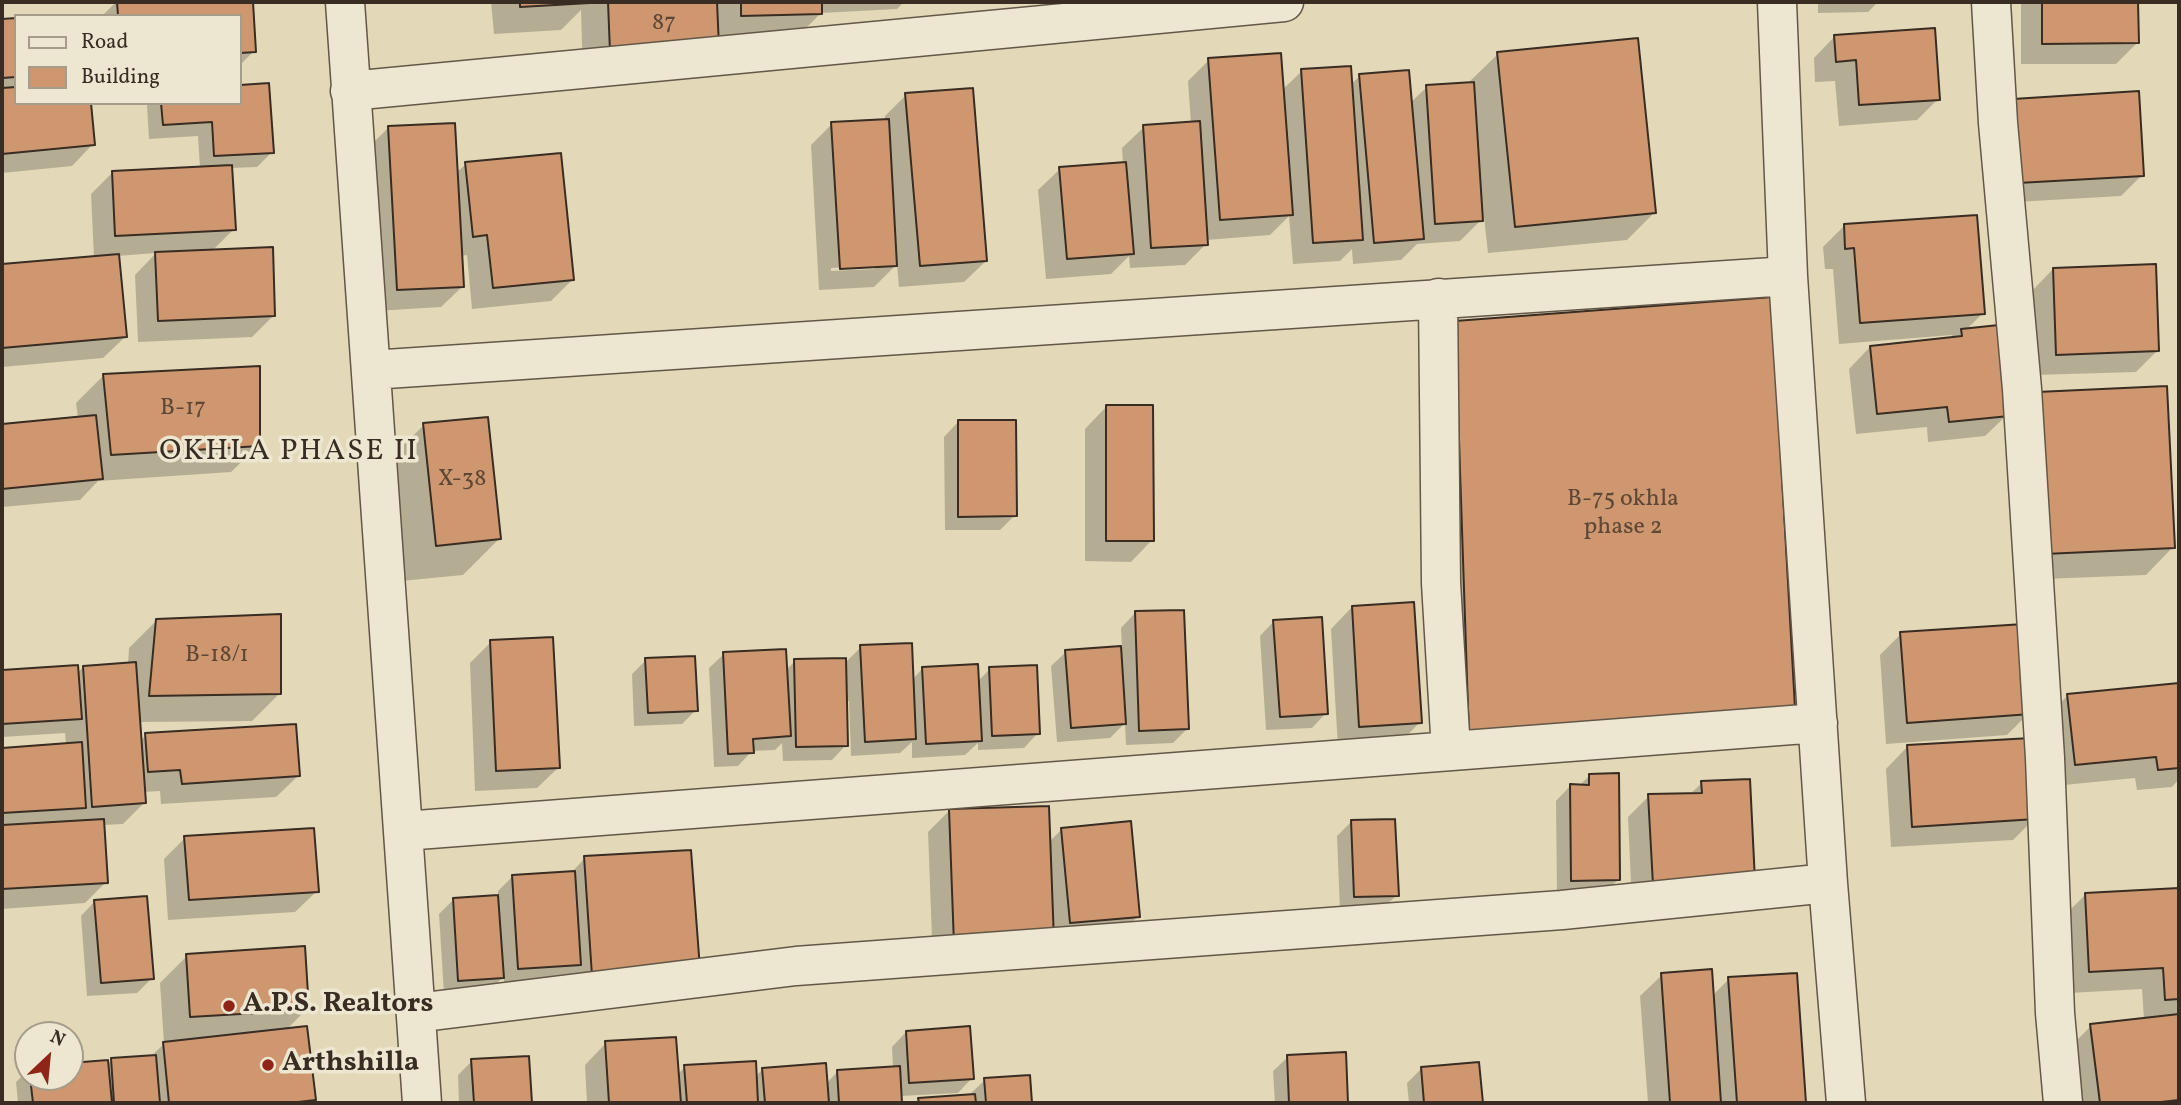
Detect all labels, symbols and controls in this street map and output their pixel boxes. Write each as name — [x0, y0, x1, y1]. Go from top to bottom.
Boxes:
house number: 87 — [652, 11, 676, 39]
legend — [14, 14, 242, 105]
text: Road — [81, 28, 128, 57]
text: Building — [81, 63, 160, 92]
house number: B-17 — [160, 396, 206, 424]
district label: OKHLA PHASE II — [161, 435, 417, 471]
house number: X-38 — [438, 467, 486, 495]
house number: B-75 okhla phase 2 — [1567, 487, 1679, 543]
house number: B-18/1 — [185, 643, 249, 671]
place label: A.P.S. Realtors — [243, 989, 433, 1023]
marker: A.P.S. Realtors — [221, 998, 237, 1014]
north arrow — [14, 1021, 84, 1091]
text: N — [45, 1024, 69, 1054]
place label: Arthshilla — [282, 1048, 419, 1082]
marker: Arthshilla — [260, 1057, 276, 1073]

